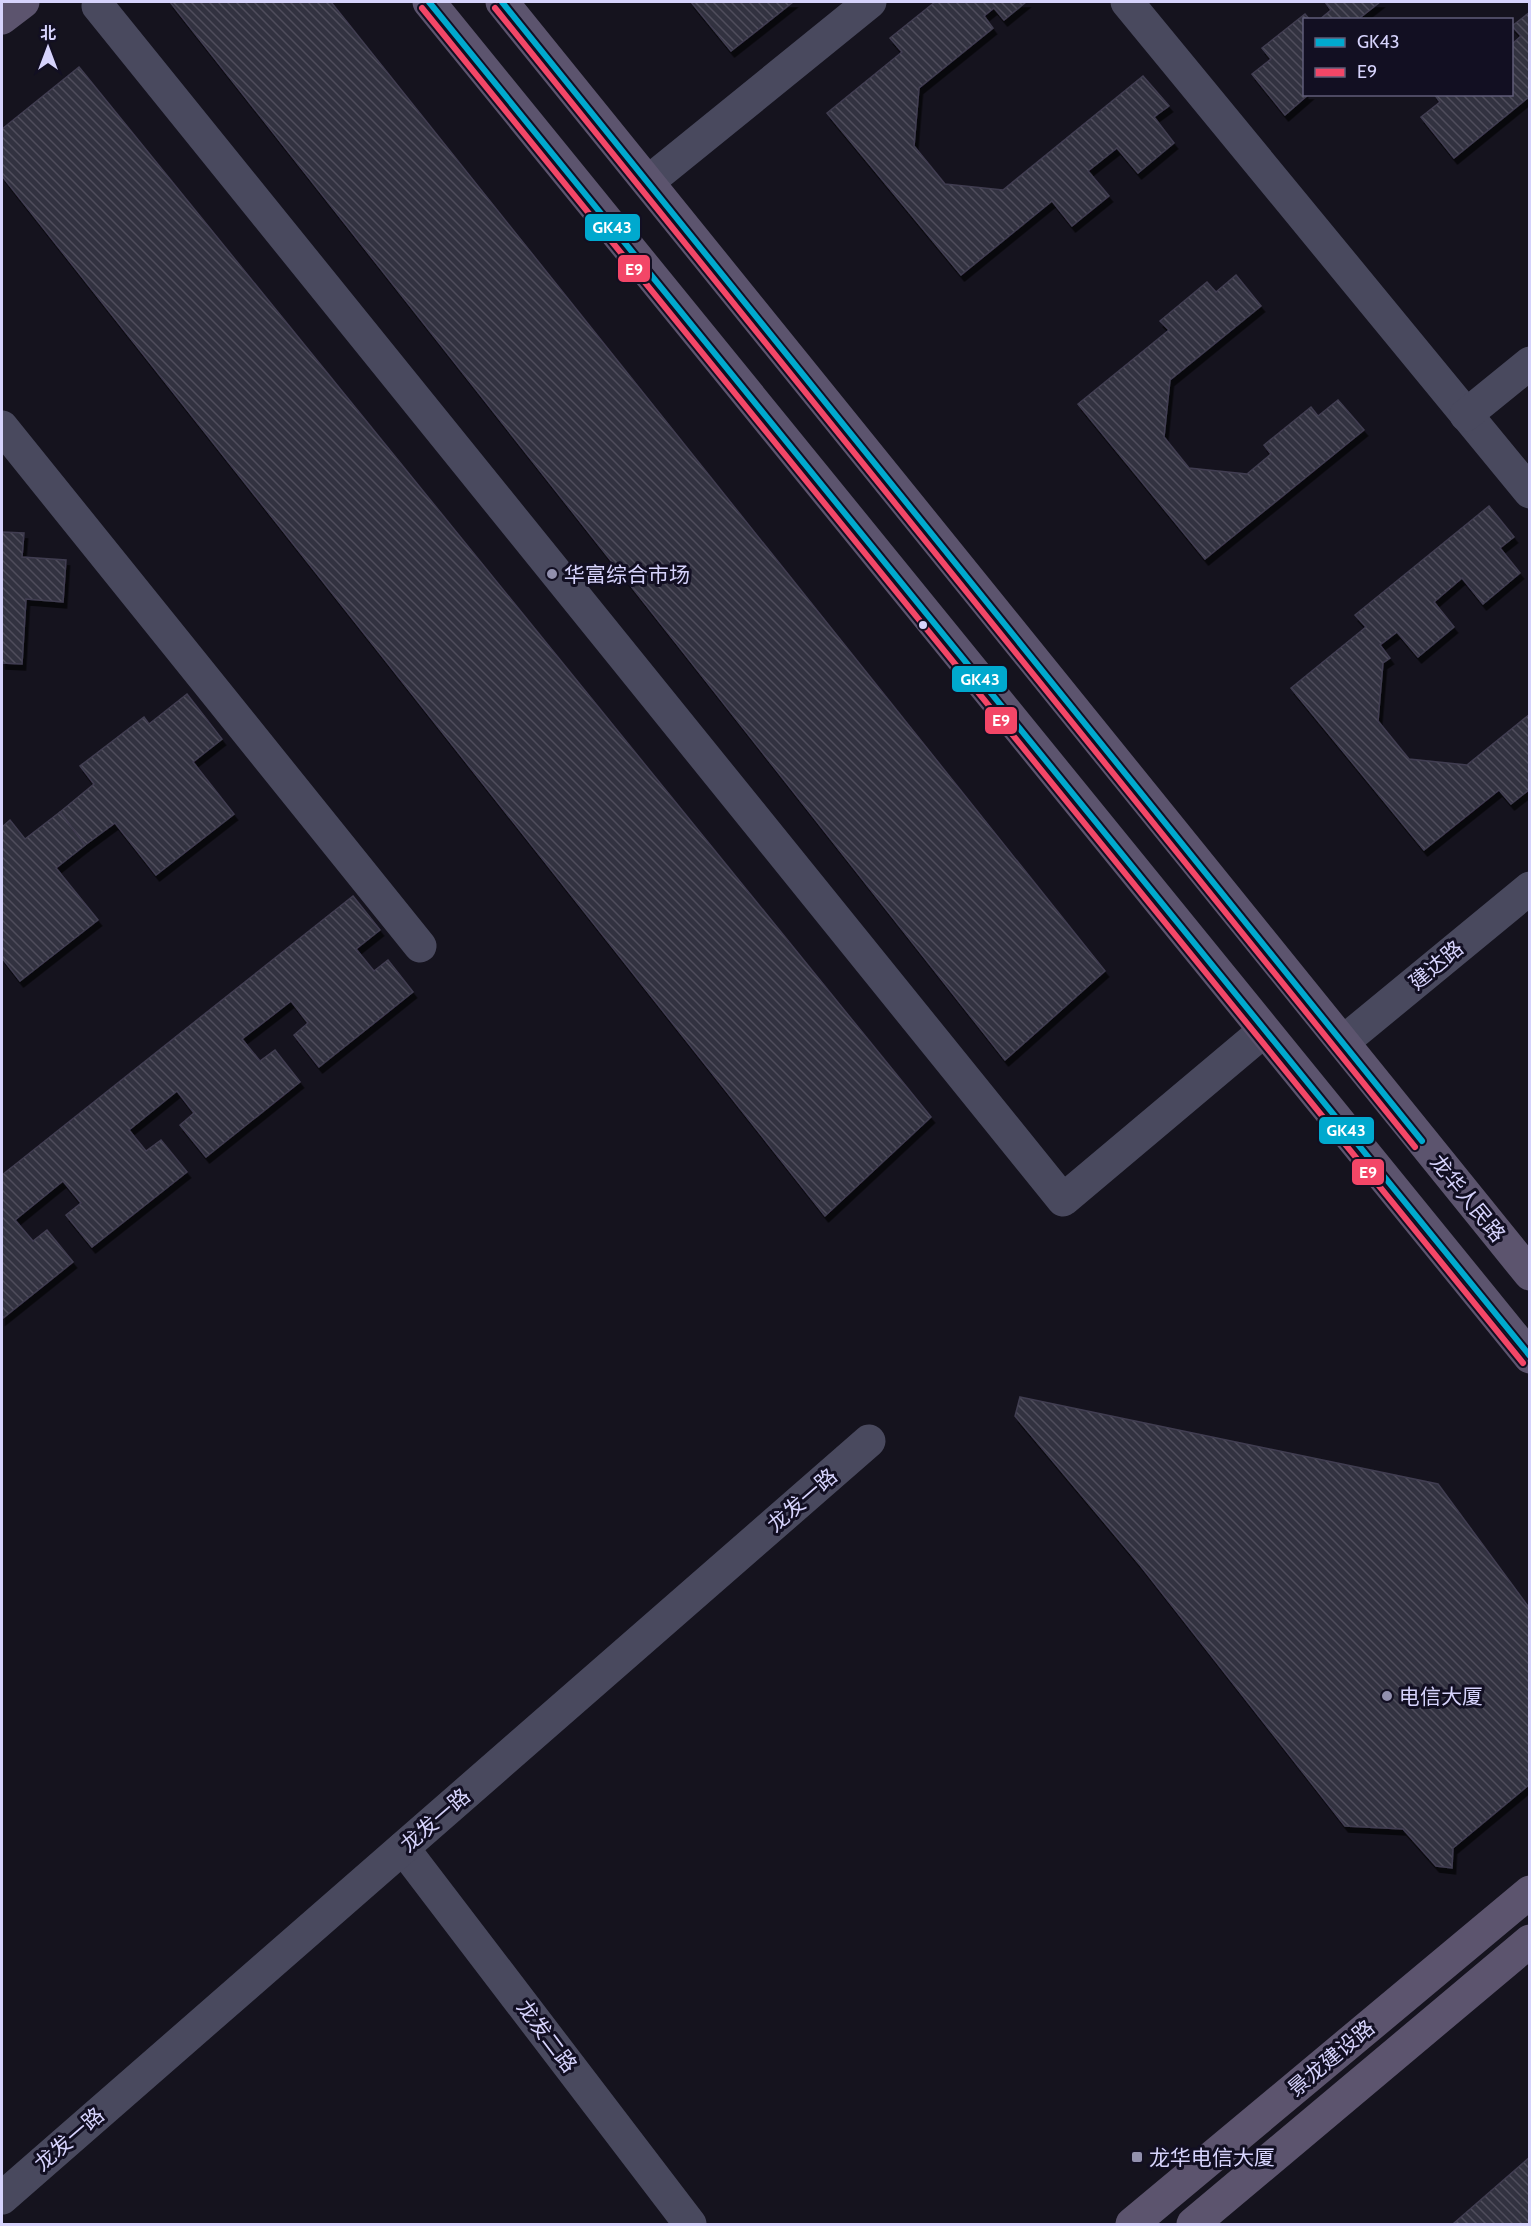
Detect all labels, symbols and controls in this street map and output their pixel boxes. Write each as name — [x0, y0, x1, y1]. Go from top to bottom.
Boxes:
north arrow — [18, 18, 78, 78]
legend — [1303, 18, 1513, 96]
text: 北 — [40, 24, 56, 43]
text: GK43 — [1357, 31, 1399, 53]
text: E9 — [1357, 61, 1377, 83]
line badge: GK43 — [584, 213, 641, 242]
text: GK43 — [592, 218, 632, 237]
line badge: E9 — [617, 254, 651, 283]
text: E9 — [625, 260, 643, 279]
place label: 华富综合市场 — [564, 562, 690, 587]
marker: 华富综合市场 — [545, 567, 559, 581]
unlabelled marker — [917, 619, 929, 631]
line badge: GK43 — [951, 665, 1008, 693]
text: GK43 — [960, 670, 1000, 689]
line badge: E9 — [984, 706, 1018, 735]
text: E9 — [992, 711, 1010, 730]
street label: 建达路 — [1404, 935, 1468, 995]
line badge: GK43 — [1318, 1116, 1375, 1145]
text: GK43 — [1326, 1121, 1366, 1140]
street label: 龙华人民路 — [1425, 1149, 1511, 1247]
line badge: E9 — [1351, 1158, 1385, 1186]
text: E9 — [1359, 1163, 1377, 1182]
street label: 龙发一路 — [762, 1463, 842, 1537]
place label: 电信大厦 — [1399, 1684, 1483, 1709]
marker: 电信大厦 — [1380, 1689, 1394, 1703]
street label: 龙发一路 — [395, 1783, 475, 1857]
street label: 龙发二路 — [512, 1995, 582, 2077]
street label: 景龙建设路 — [1283, 2015, 1379, 2101]
street label: 龙发一路 — [29, 2102, 109, 2176]
place label: 龙华电信大厦 — [1149, 2145, 1275, 2170]
marker: 龙华电信大厦 — [1130, 2150, 1144, 2164]

